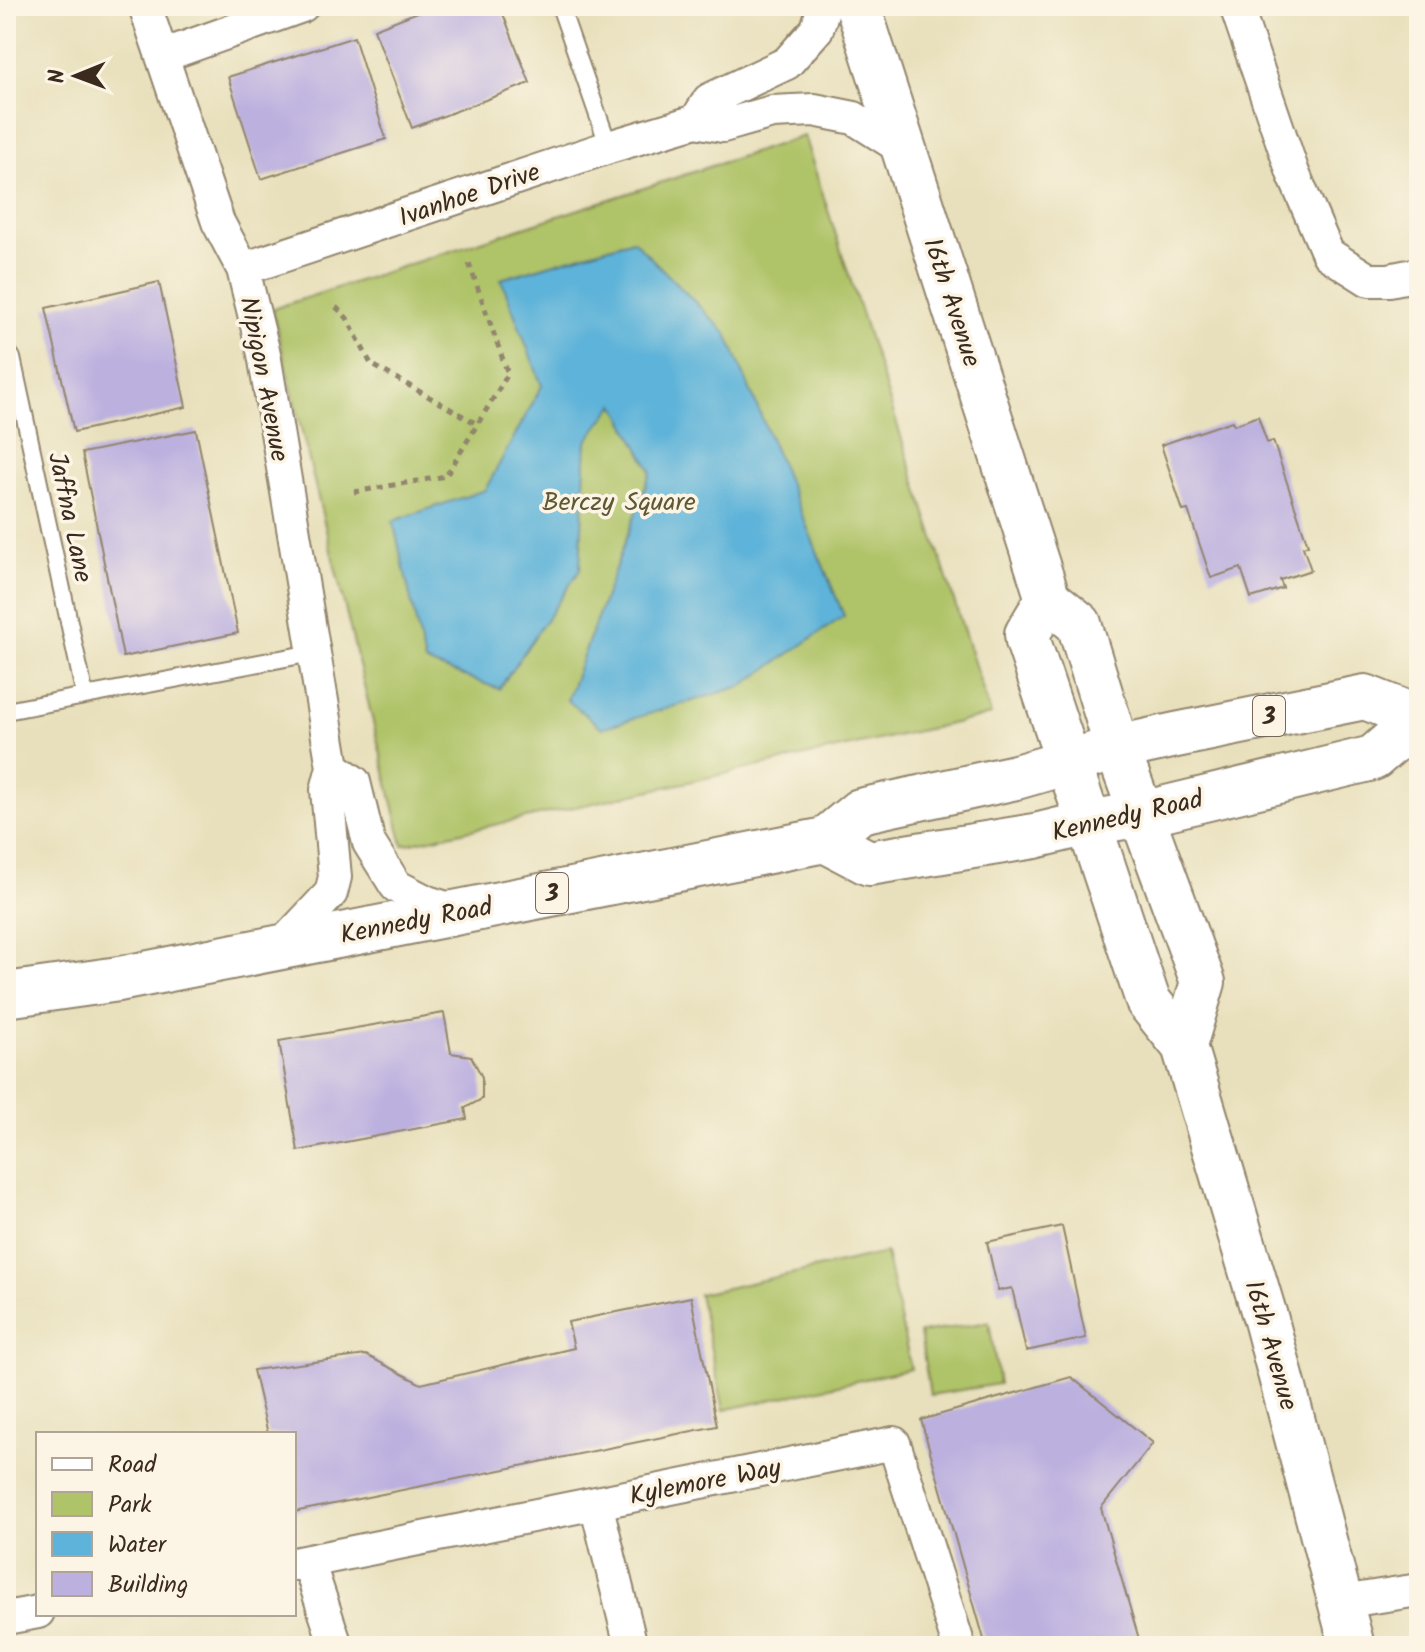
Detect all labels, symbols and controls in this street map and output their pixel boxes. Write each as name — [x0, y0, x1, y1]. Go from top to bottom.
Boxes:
north arrow — [36, 36, 116, 116]
text: N — [41, 69, 76, 84]
street label: Ivanhoe Drive — [393, 152, 546, 240]
street label: 16th Avenue — [910, 233, 992, 373]
street label: Nipigon Avenue — [226, 293, 300, 466]
street label: Jaffna Lane — [35, 448, 103, 587]
park label: Berczy Square — [542, 482, 696, 524]
road number: 3 — [1253, 696, 1285, 736]
street label: Kennedy Road — [1048, 779, 1208, 855]
road number: 3 — [536, 873, 568, 913]
street label: Kennedy Road — [337, 886, 497, 957]
street label: 16th Avenue — [1231, 1276, 1309, 1416]
legend — [36, 1432, 296, 1616]
text: Road — [108, 1446, 157, 1485]
street label: Kylemore Way — [626, 1448, 786, 1518]
text: Park — [108, 1486, 152, 1525]
text: Water — [108, 1526, 168, 1565]
text: Building — [108, 1566, 188, 1605]

